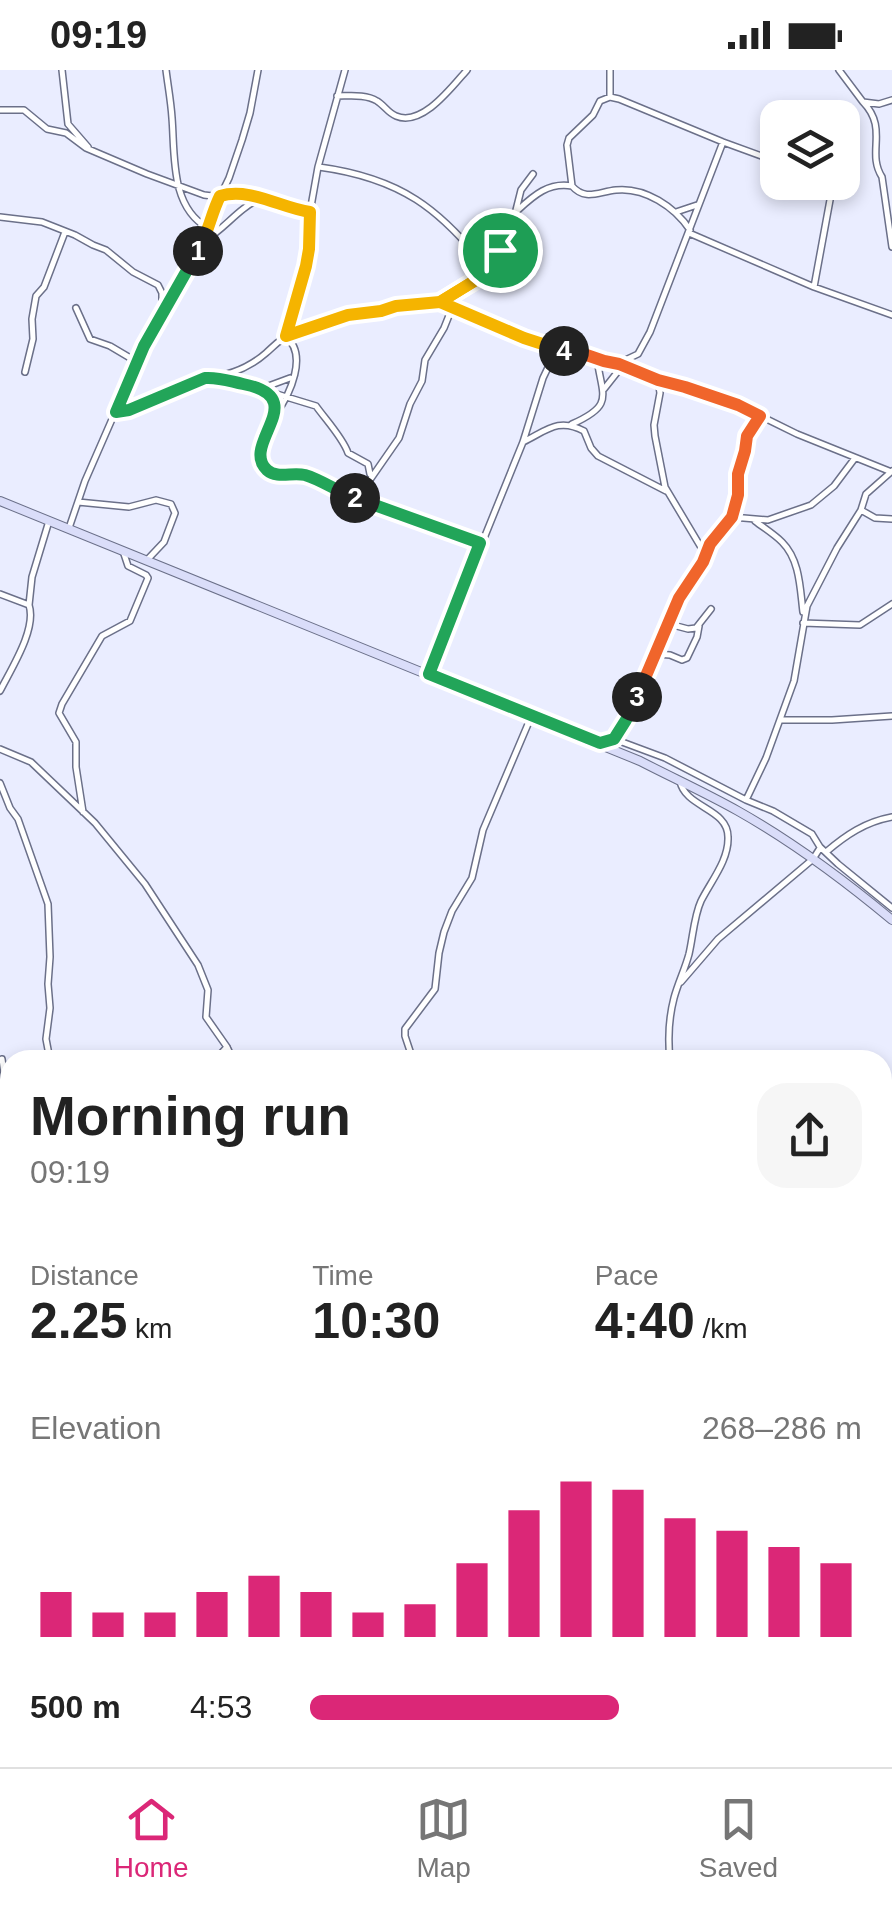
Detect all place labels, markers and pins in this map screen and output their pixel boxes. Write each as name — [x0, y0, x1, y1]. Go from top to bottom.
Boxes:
pin — [458, 208, 543, 293]
pin: 1 — [173, 226, 223, 276]
pin: 4 — [539, 326, 589, 376]
pin: 2 — [330, 473, 380, 523]
pin: 3 — [612, 672, 662, 722]

